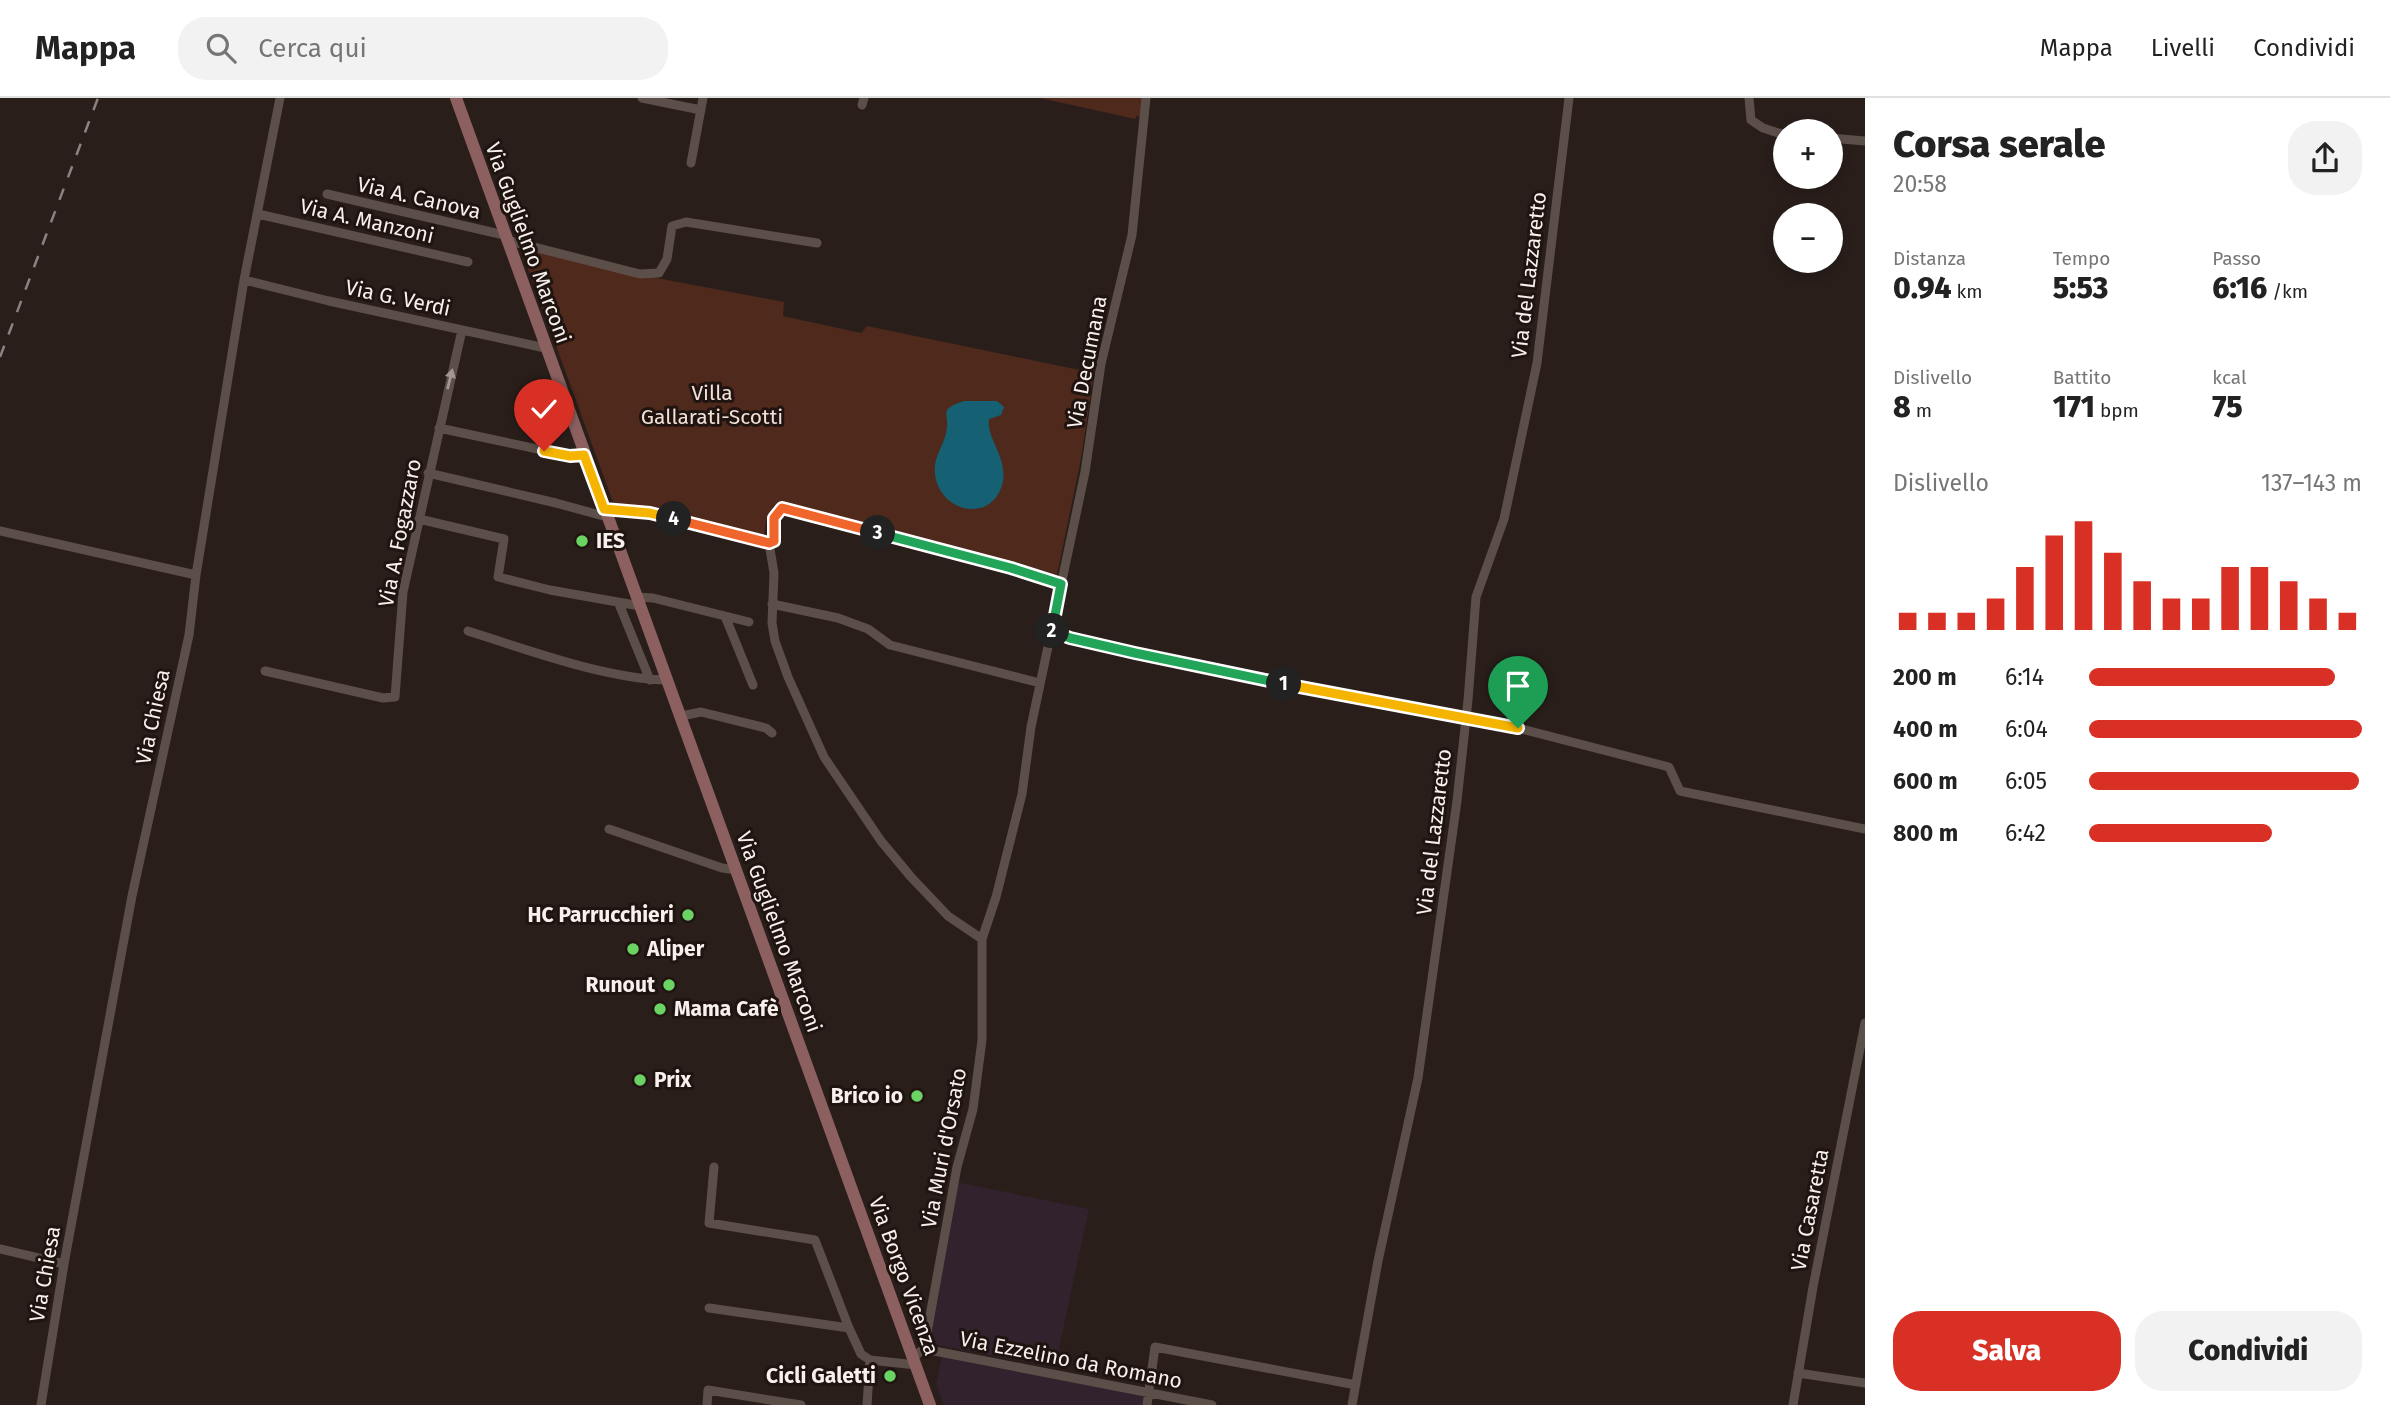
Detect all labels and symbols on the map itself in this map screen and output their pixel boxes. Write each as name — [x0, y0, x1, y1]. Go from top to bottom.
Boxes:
street label: Via Guglielmo Marconi — [480, 139, 576, 347]
street label: Via A. Canova — [355, 171, 483, 225]
street label: Via del Lazzaretto — [1506, 190, 1552, 360]
street label: Via A. Manzoni — [297, 193, 437, 249]
street label: Via G. Verdi — [343, 274, 453, 322]
street label: Via Decumana — [1061, 293, 1113, 431]
one-way arrow — [445, 368, 456, 390]
pin — [514, 379, 574, 451]
park label: Villa Gallarati-Scotti — [641, 380, 783, 430]
street label: Via A. Fogazzaro — [373, 457, 427, 609]
pin: 4 — [656, 502, 692, 536]
pin: 3 — [860, 516, 896, 550]
place label: IES — [596, 528, 625, 554]
marker: IES — [574, 533, 590, 549]
pin: 2 — [1034, 614, 1070, 648]
pin — [1488, 656, 1548, 728]
pin: 1 — [1266, 666, 1302, 702]
street label: Via Chiesa — [130, 667, 176, 767]
street label: Via del Lazzaretto — [1411, 747, 1457, 917]
street label: Via Guglielmo Marconi — [731, 828, 827, 1036]
place label: HC Parrucchieri — [527, 902, 674, 928]
marker: HC Parrucchieri — [680, 907, 696, 923]
place label: Aliper — [646, 936, 705, 962]
marker: Aliper — [625, 941, 641, 957]
place label: Runout — [586, 972, 656, 998]
marker: Runout — [661, 977, 677, 993]
place label: Mama Cafè — [674, 996, 779, 1022]
marker: Mama Cafè — [652, 1001, 668, 1017]
street label: Via Muri d'Orsato — [916, 1066, 972, 1230]
place label: Prix — [654, 1067, 692, 1093]
marker: Prix — [632, 1072, 648, 1088]
place label: Brico io — [831, 1083, 903, 1109]
marker: Brico io — [909, 1088, 925, 1104]
street label: Via Casaretta — [1785, 1147, 1835, 1273]
street label: Via Borgo Vicenza — [863, 1193, 945, 1359]
street label: Via Chiesa — [24, 1224, 66, 1324]
street label: Via Ezzelino da Romano — [958, 1326, 1184, 1394]
place label: Cicli Galetti — [766, 1363, 876, 1389]
marker: Cicli Galetti — [882, 1368, 898, 1384]

